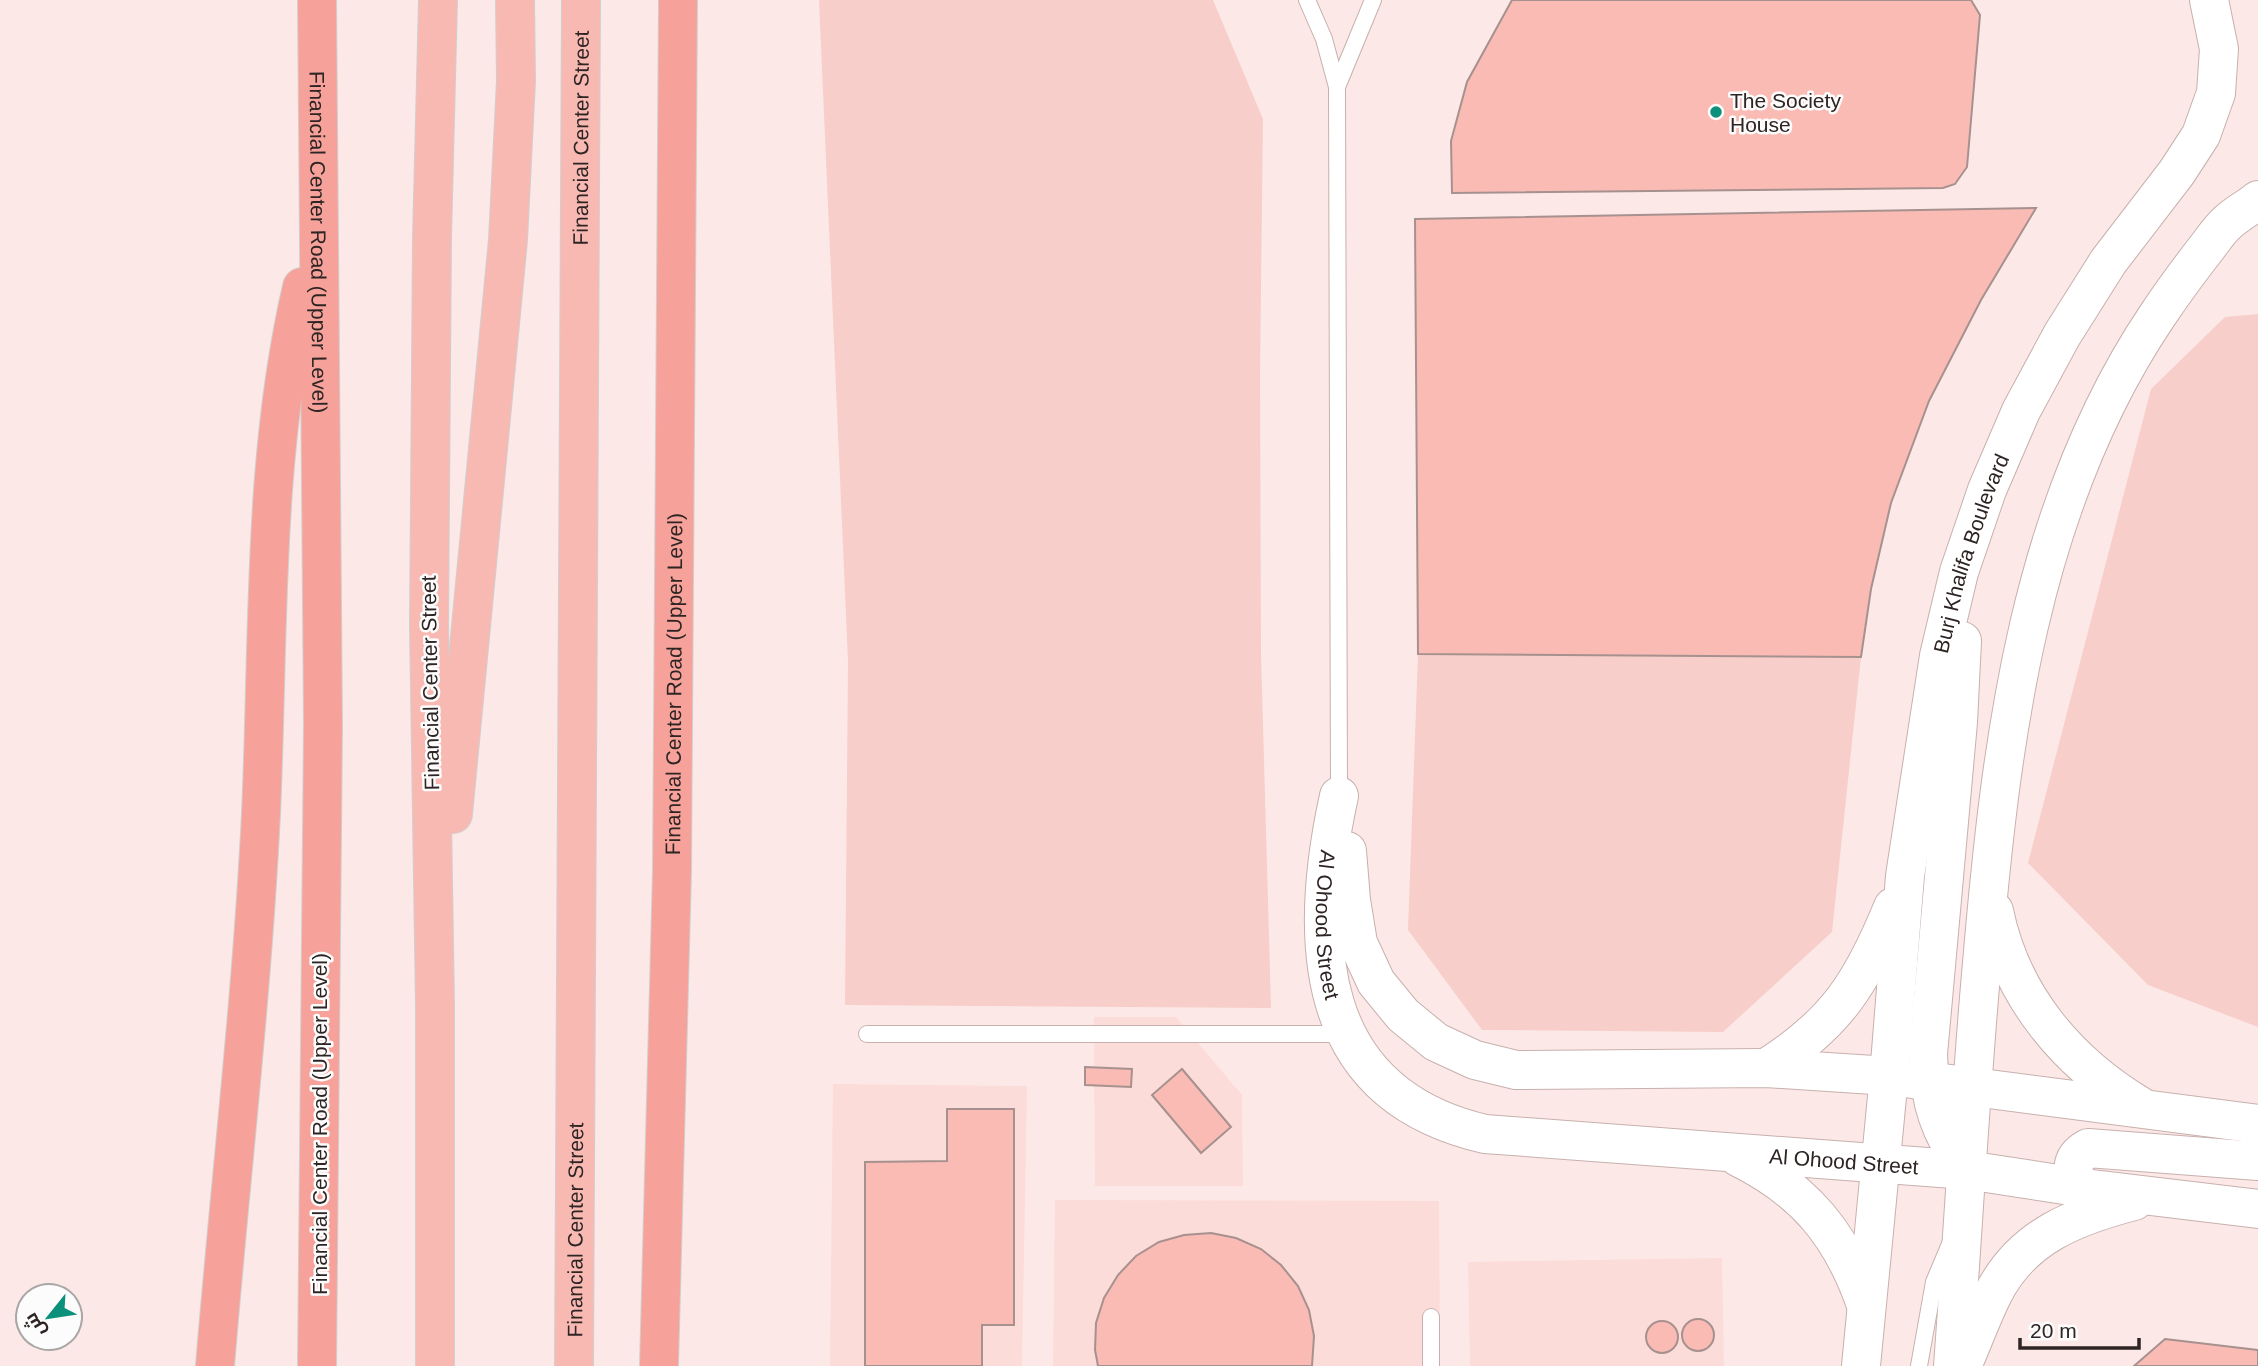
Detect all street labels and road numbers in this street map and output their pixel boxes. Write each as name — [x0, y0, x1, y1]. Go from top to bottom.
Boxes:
street label: Financial Center Street — [568, 30, 592, 246]
street label: Financial Center Road (Upper Level) — [306, 71, 332, 413]
street label: Burj Khalifa Boulevard — [1929, 450, 2013, 655]
street label: Financial Center Road (Upper Level) — [661, 513, 686, 855]
street label: Financial Center Street — [417, 575, 443, 791]
street label: Al Ohood Street — [1312, 849, 1345, 1002]
street label: Financial Center Road (Upper Level) — [308, 953, 331, 1295]
street label: Financial Center Street — [563, 1122, 587, 1338]
street label: Al Ohood Street — [1768, 1144, 1919, 1178]

